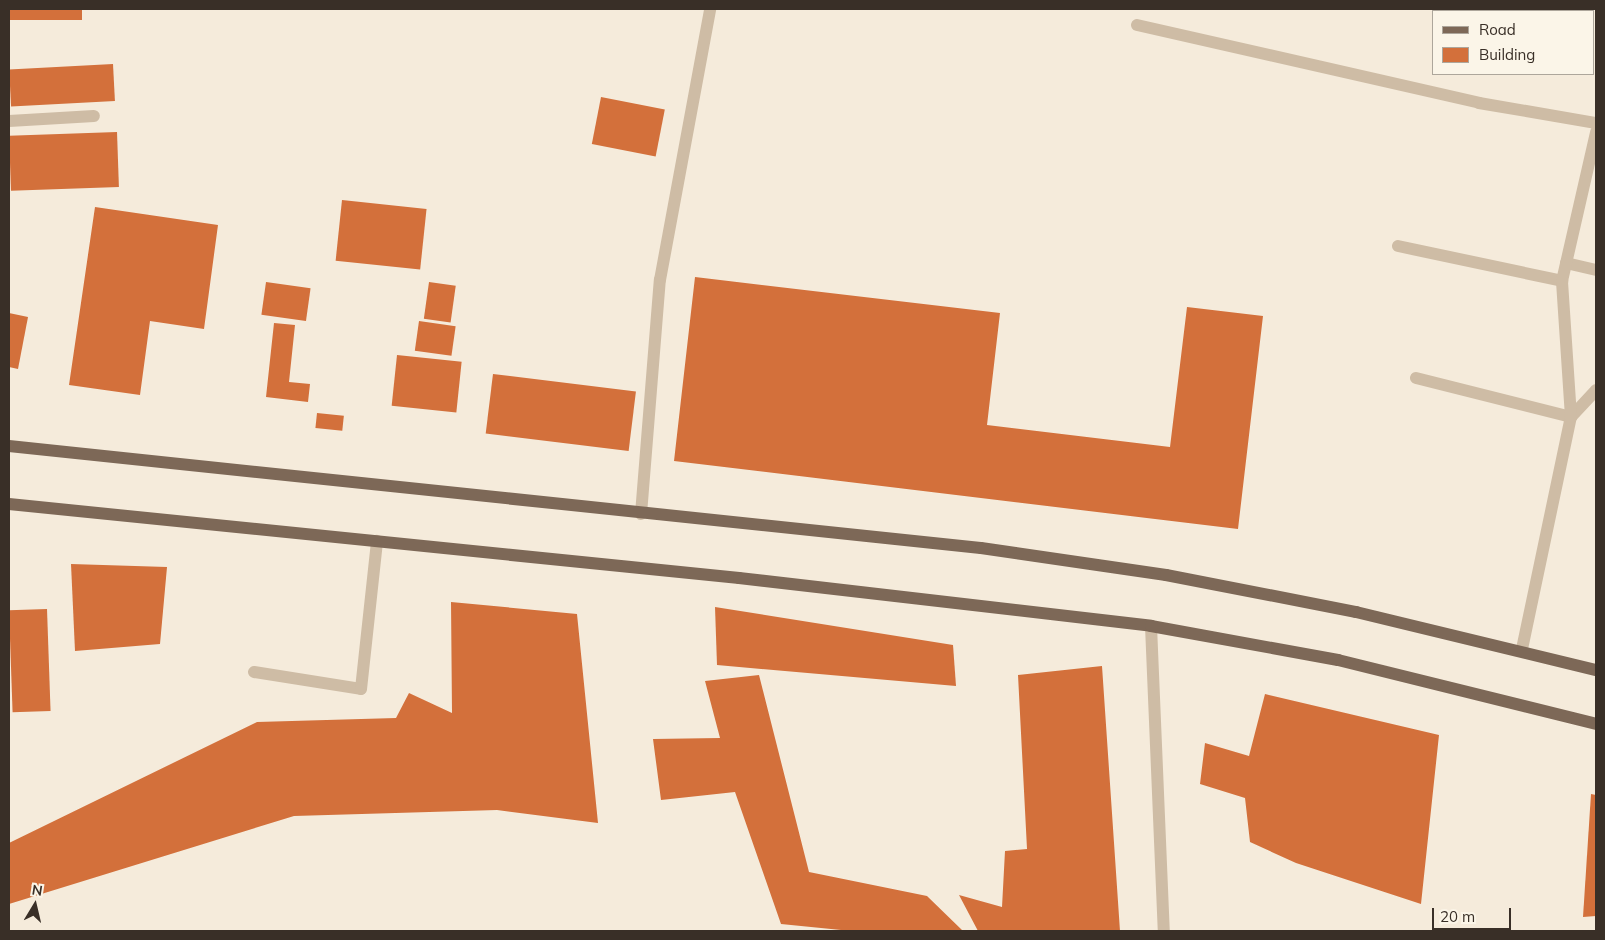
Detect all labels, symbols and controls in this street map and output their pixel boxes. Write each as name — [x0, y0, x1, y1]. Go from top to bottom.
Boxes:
legend — [1432, 10, 1595, 75]
text: Road — [1479, 20, 1516, 39]
text: Building — [1479, 45, 1535, 64]
north arrow — [10, 880, 60, 930]
text: N — [31, 880, 44, 900]
scale bar — [1435, 898, 1514, 930]
text: 20 m — [1440, 907, 1475, 926]

